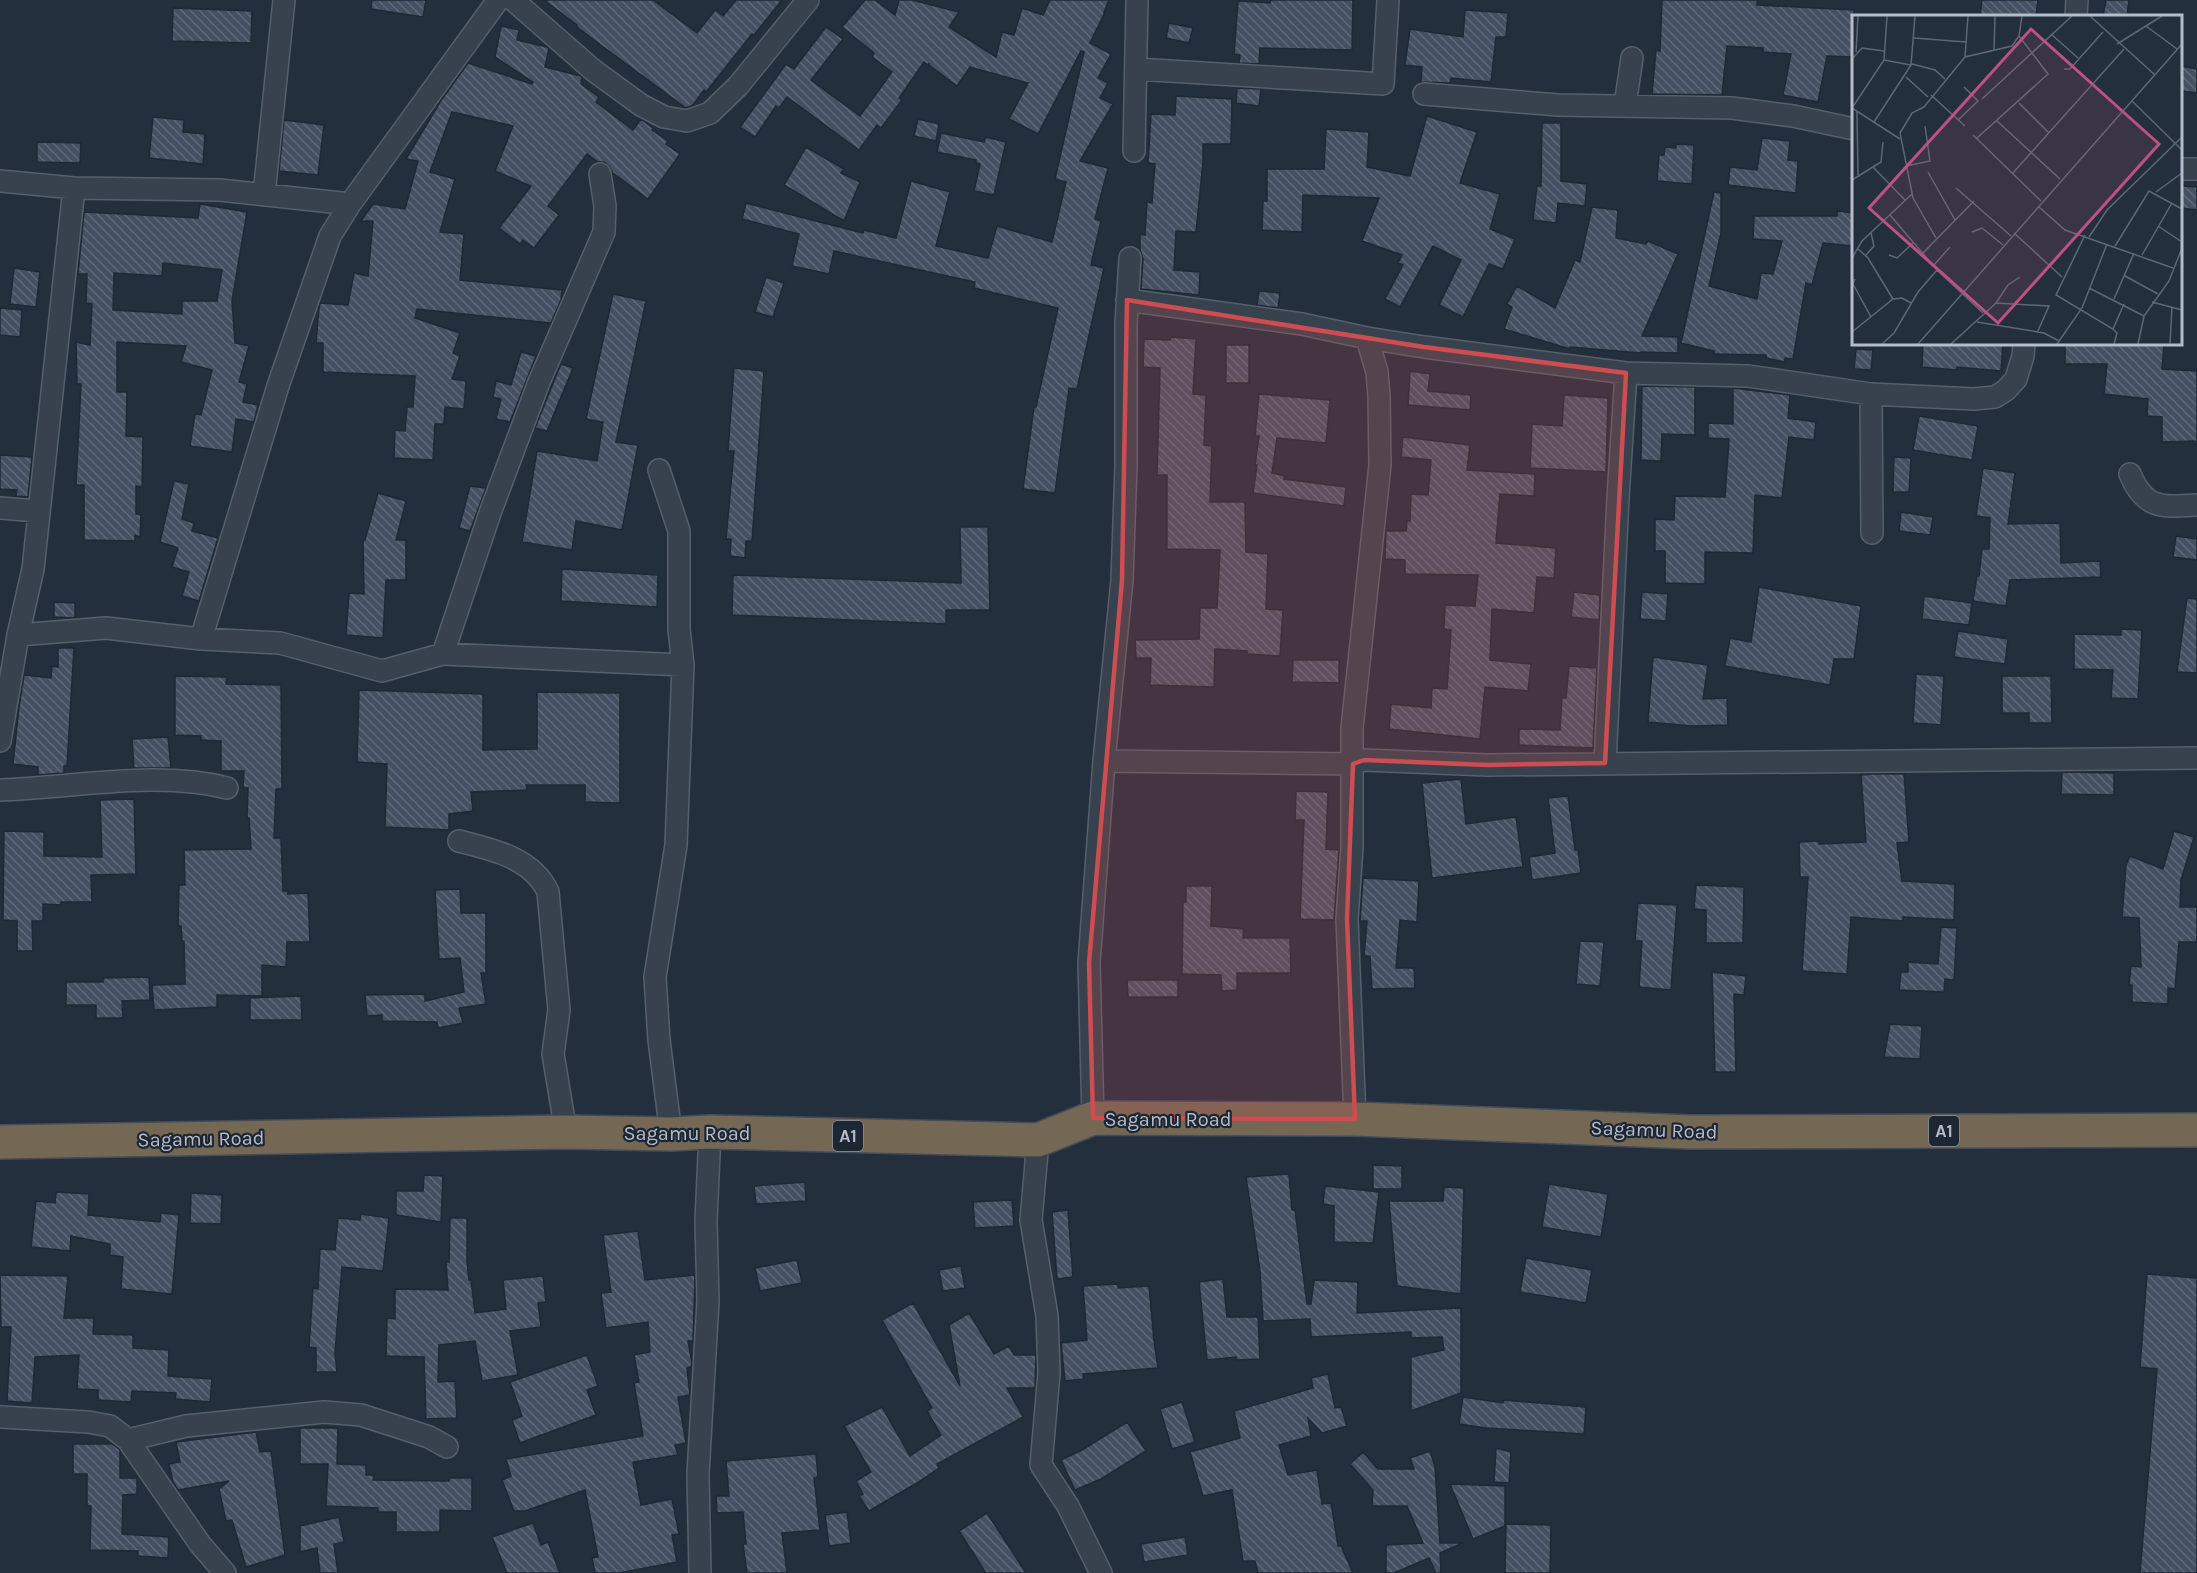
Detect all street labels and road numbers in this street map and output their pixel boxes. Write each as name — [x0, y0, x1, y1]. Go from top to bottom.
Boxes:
street label: Sagamu Road — [1104, 1108, 1232, 1131]
street label: Sagamu Road — [1590, 1116, 1718, 1144]
road number: A1 — [1929, 1116, 1959, 1146]
road number: A1 — [833, 1121, 863, 1151]
street label: Sagamu Road — [623, 1122, 751, 1145]
street label: Sagamu Road — [137, 1126, 265, 1152]

